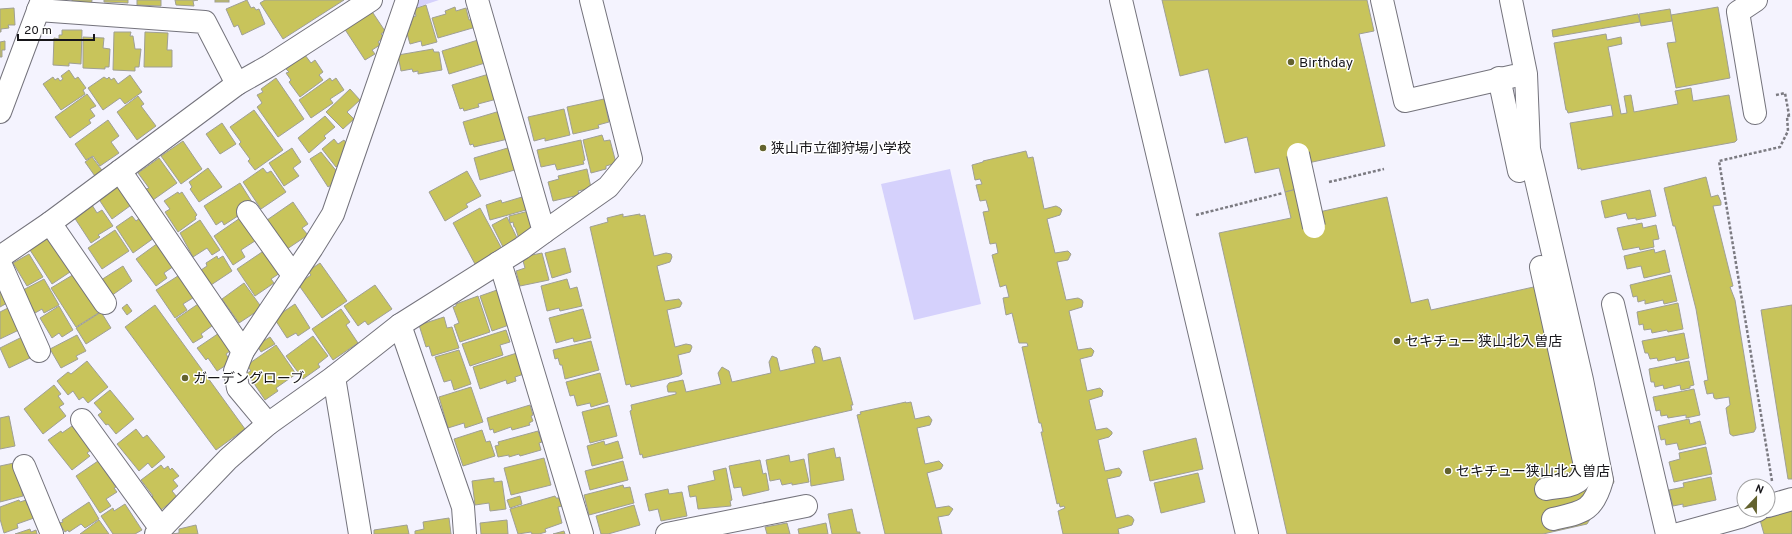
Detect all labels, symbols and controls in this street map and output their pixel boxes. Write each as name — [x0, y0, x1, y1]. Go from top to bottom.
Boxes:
scale bar — [18, 16, 94, 42]
text: 20 m — [24, 23, 52, 39]
place label: Birthday — [1299, 55, 1353, 72]
marker: Birthday — [1286, 57, 1296, 67]
place label: 狭山市立御狩場小学校 — [771, 141, 911, 158]
marker: 狭山市立御狩場小学校 — [758, 143, 768, 153]
place label: セキチュー 狭山北入曽店 — [1405, 333, 1562, 351]
marker: セキチュー 狭山北入曽店 — [1392, 336, 1402, 346]
place label: ガーデングローブ — [193, 370, 304, 388]
marker: ガーデングローブ — [180, 373, 190, 383]
place label: セキチュー狭山北入曽店 — [1456, 463, 1610, 481]
marker: セキチュー狭山北入曽店 — [1443, 466, 1453, 476]
north arrow — [1736, 478, 1776, 518]
text: N — [1753, 482, 1766, 498]

